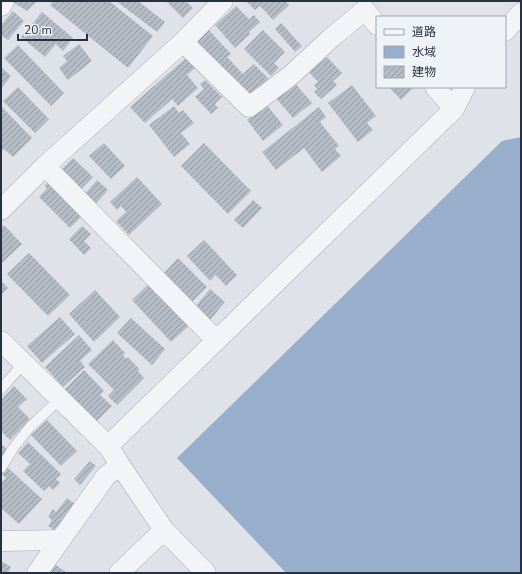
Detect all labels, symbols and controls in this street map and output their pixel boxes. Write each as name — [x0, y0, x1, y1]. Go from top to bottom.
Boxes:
scale bar — [18, 16, 87, 42]
legend — [376, 16, 506, 88]
text: 20 m — [24, 22, 52, 38]
text: 道路 — [412, 24, 436, 40]
text: 水域 — [412, 44, 436, 60]
text: 建物 — [412, 64, 436, 80]

